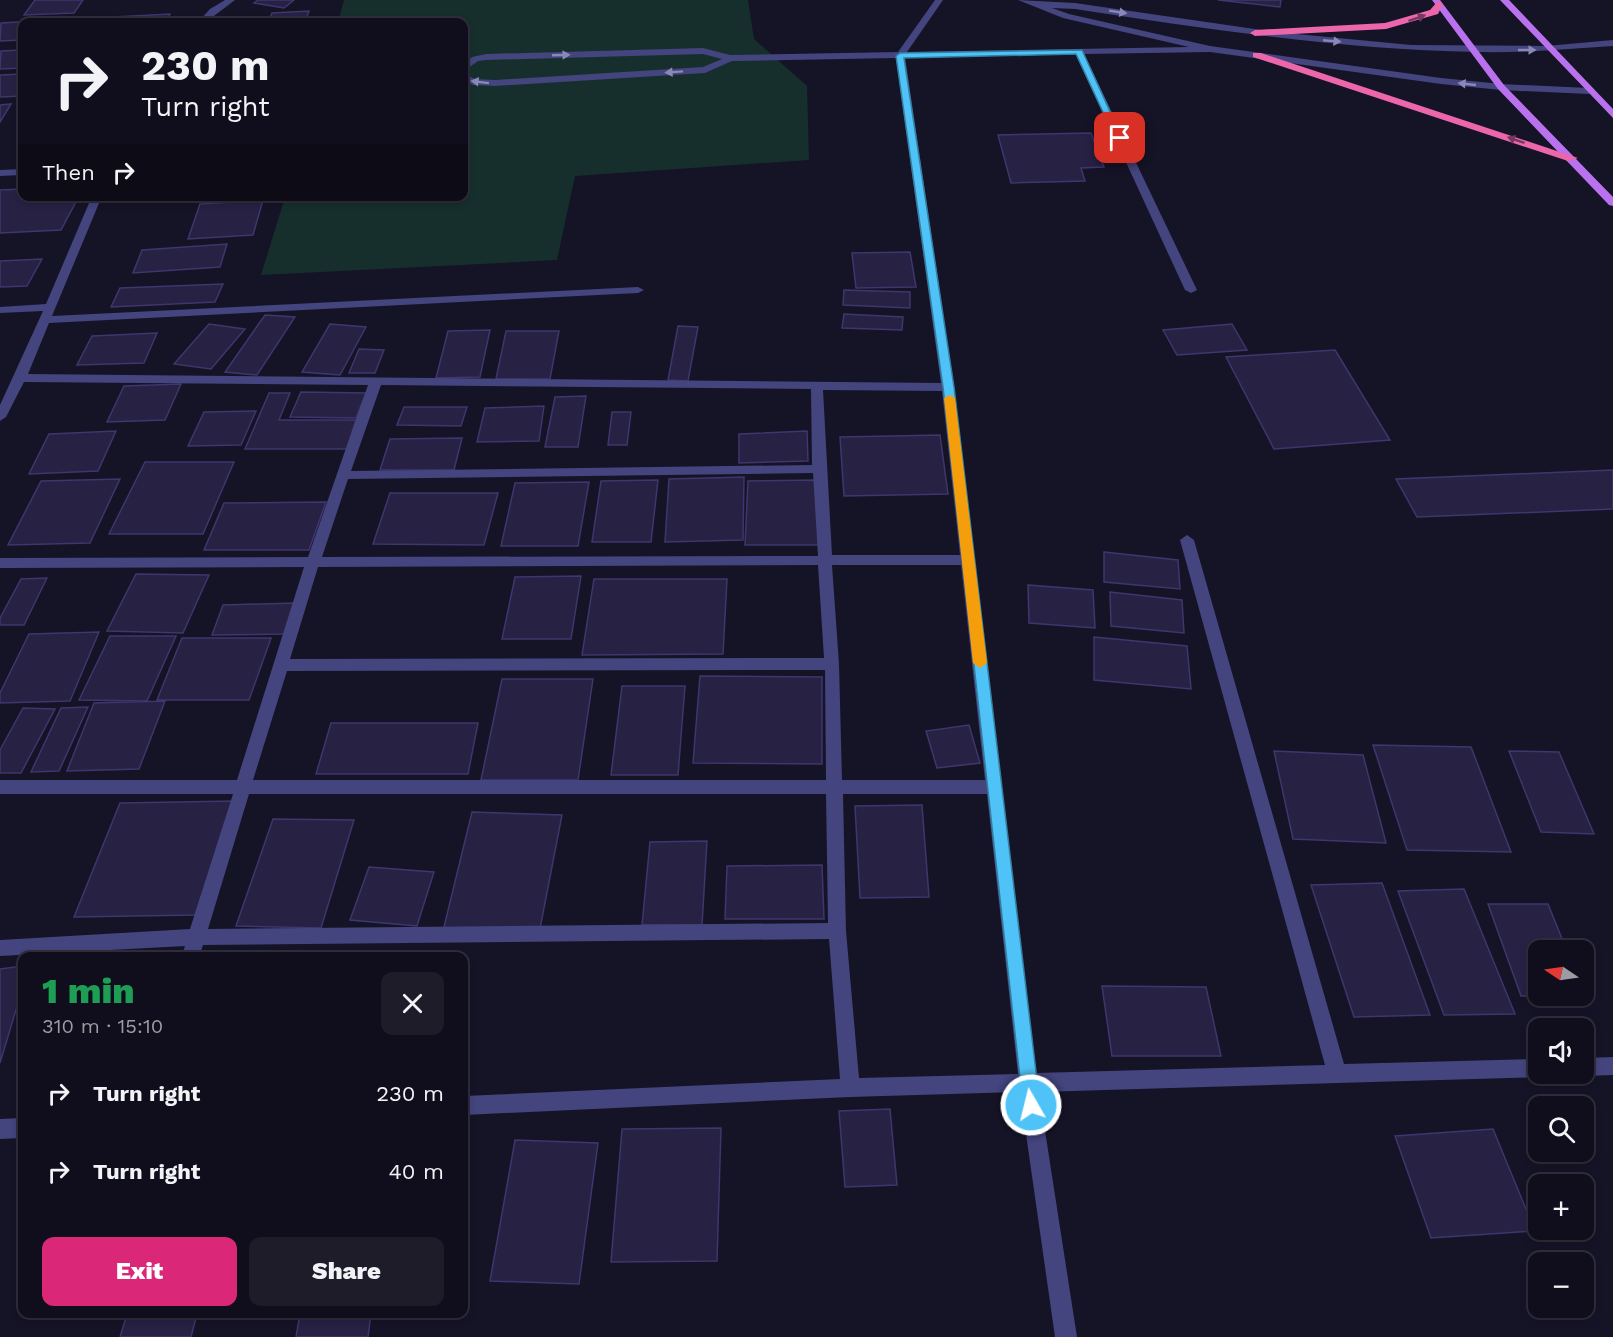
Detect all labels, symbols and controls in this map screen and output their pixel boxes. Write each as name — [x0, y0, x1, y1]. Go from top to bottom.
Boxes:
one-way arrow — [1109, 8, 1128, 17]
one-way arrow — [1408, 13, 1426, 23]
one-way arrow — [1323, 36, 1342, 45]
text: 230 m — [141, 41, 270, 90]
icon: right — [42, 42, 120, 120]
one-way arrow — [1517, 45, 1536, 54]
one-way arrow — [551, 50, 570, 60]
one-way arrow — [665, 67, 684, 76]
one-way arrow — [470, 77, 489, 86]
one-way arrow — [1458, 79, 1477, 89]
text: Turn right — [141, 91, 270, 123]
pin — [1094, 112, 1145, 163]
icon: arrive — [1103, 121, 1136, 154]
one-way arrow — [1507, 134, 1525, 144]
icon: right — [107, 156, 140, 189]
text: Then — [42, 160, 95, 185]
north arrow — [1528, 940, 1594, 1006]
map controls — [1528, 940, 1594, 1318]
text: 1 min — [42, 970, 135, 1012]
button: close — [381, 972, 444, 1035]
text: 310 m · 15:10 — [42, 1014, 163, 1038]
button: sound — [1528, 1018, 1594, 1084]
position arrow — [999, 1073, 1063, 1137]
icon: right — [42, 1077, 75, 1110]
text: Turn right — [93, 1081, 200, 1106]
text: 230 m — [376, 1081, 444, 1106]
button: search — [1528, 1096, 1594, 1162]
icon: right — [42, 1155, 75, 1188]
text: Turn right — [93, 1159, 200, 1184]
text: 40 m — [388, 1159, 444, 1184]
button: + — [1528, 1174, 1594, 1240]
button: Exit — [42, 1237, 237, 1306]
button: Share — [249, 1237, 444, 1306]
button: − — [1528, 1252, 1594, 1318]

